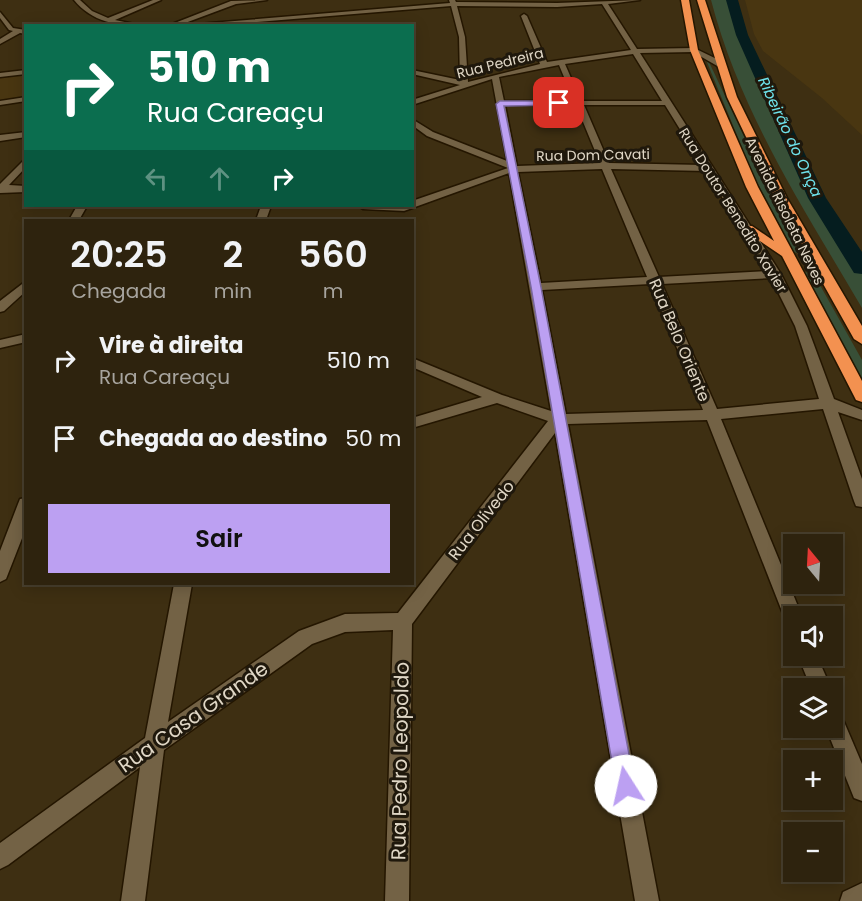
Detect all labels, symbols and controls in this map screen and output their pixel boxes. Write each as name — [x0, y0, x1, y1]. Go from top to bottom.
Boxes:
text: 510 m — [147, 38, 271, 97]
street label: Rua Pedreira — [454, 43, 546, 83]
icon: right — [48, 48, 126, 126]
water label: Ribeirão do Onça — [753, 73, 828, 200]
pin — [533, 77, 584, 128]
icon: arrive — [542, 86, 575, 119]
text: Rua Careaçu — [147, 94, 324, 131]
street label: Rua Doutor Benedito Xavier — [674, 124, 792, 296]
street label: Avenida Risoleta Neves — [740, 134, 830, 288]
street label: Rua Dom Cavati — [536, 144, 650, 166]
icon: left — [140, 162, 173, 195]
icon: ahead — [203, 162, 236, 195]
icon: right — [266, 162, 299, 195]
text: 20:25 — [70, 229, 167, 280]
text: 2 — [223, 229, 243, 280]
text: 560 — [298, 229, 368, 280]
street label: Rua Belo Oriente — [643, 275, 716, 405]
text: Chegada — [71, 277, 166, 305]
text: min — [214, 277, 252, 305]
text: m — [323, 277, 343, 305]
text: Vire à direita — [99, 330, 244, 361]
icon: right — [48, 344, 81, 377]
text: 510 m — [327, 345, 390, 376]
text: Rua Careaçu — [99, 363, 230, 391]
icon: arrive — [48, 422, 81, 455]
text: Chegada ao destino — [99, 423, 327, 454]
text: 50 m — [345, 423, 401, 454]
street label: Rua Olivedo — [443, 476, 520, 565]
button: Sair — [48, 504, 390, 573]
north arrow — [783, 534, 843, 594]
map controls — [783, 534, 843, 882]
button: sound — [783, 606, 843, 666]
street label: Rua Casa Grande — [112, 655, 274, 779]
street label: Rua Pedro Leopoldo — [384, 662, 416, 860]
button: layers — [783, 678, 843, 738]
button: + — [783, 750, 843, 810]
position arrow — [594, 754, 658, 818]
button: − — [783, 822, 843, 882]

